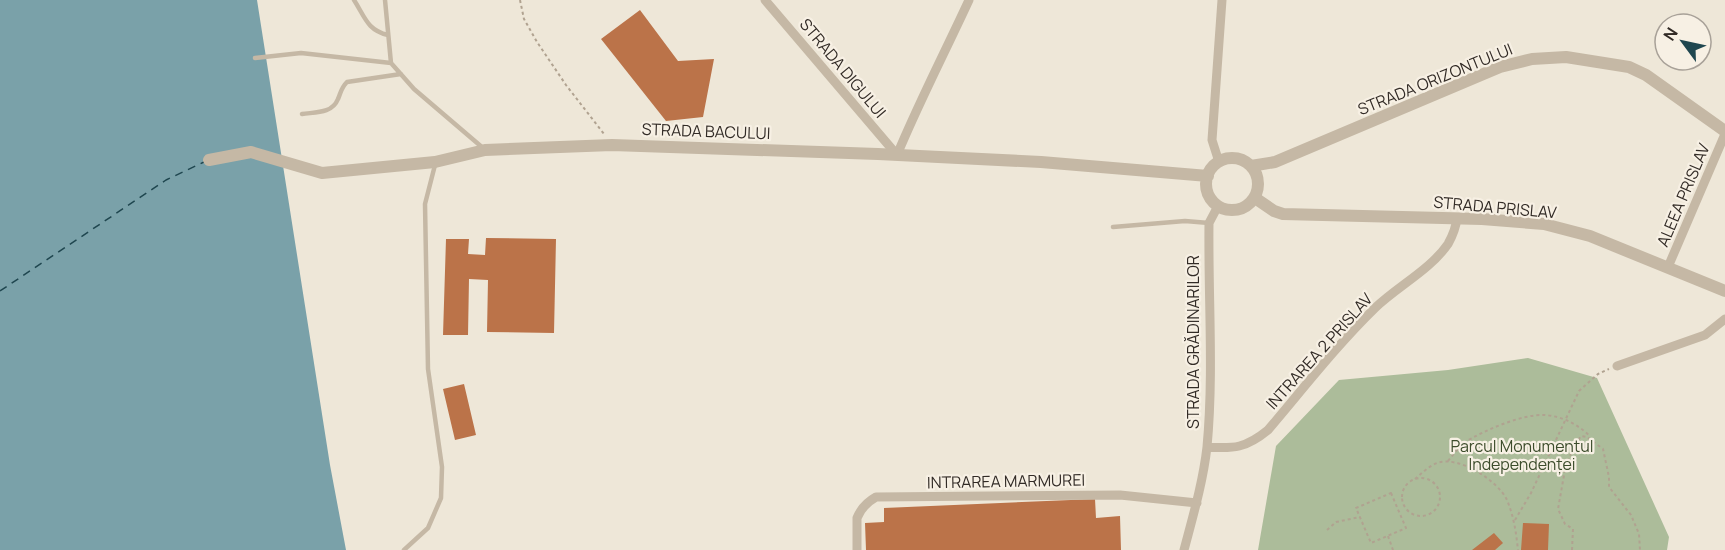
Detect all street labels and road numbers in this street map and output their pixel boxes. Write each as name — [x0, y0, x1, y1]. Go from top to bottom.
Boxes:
street label: STRADA DIGULUI — [795, 14, 891, 122]
street label: STRADA ORIZONTULUI — [1354, 38, 1516, 120]
street label: STRADA BACULUI — [641, 118, 771, 144]
street label: ALEEA PRISLAV — [1651, 140, 1715, 250]
street label: STRADA PRISLAV — [1432, 191, 1558, 223]
street label: STRADA GRĂDINARILOR — [1182, 255, 1204, 429]
street label: INTRAREA 2 PRISLAV — [1261, 288, 1377, 414]
street label: INTRAREA MARMUREI — [927, 469, 1085, 493]

